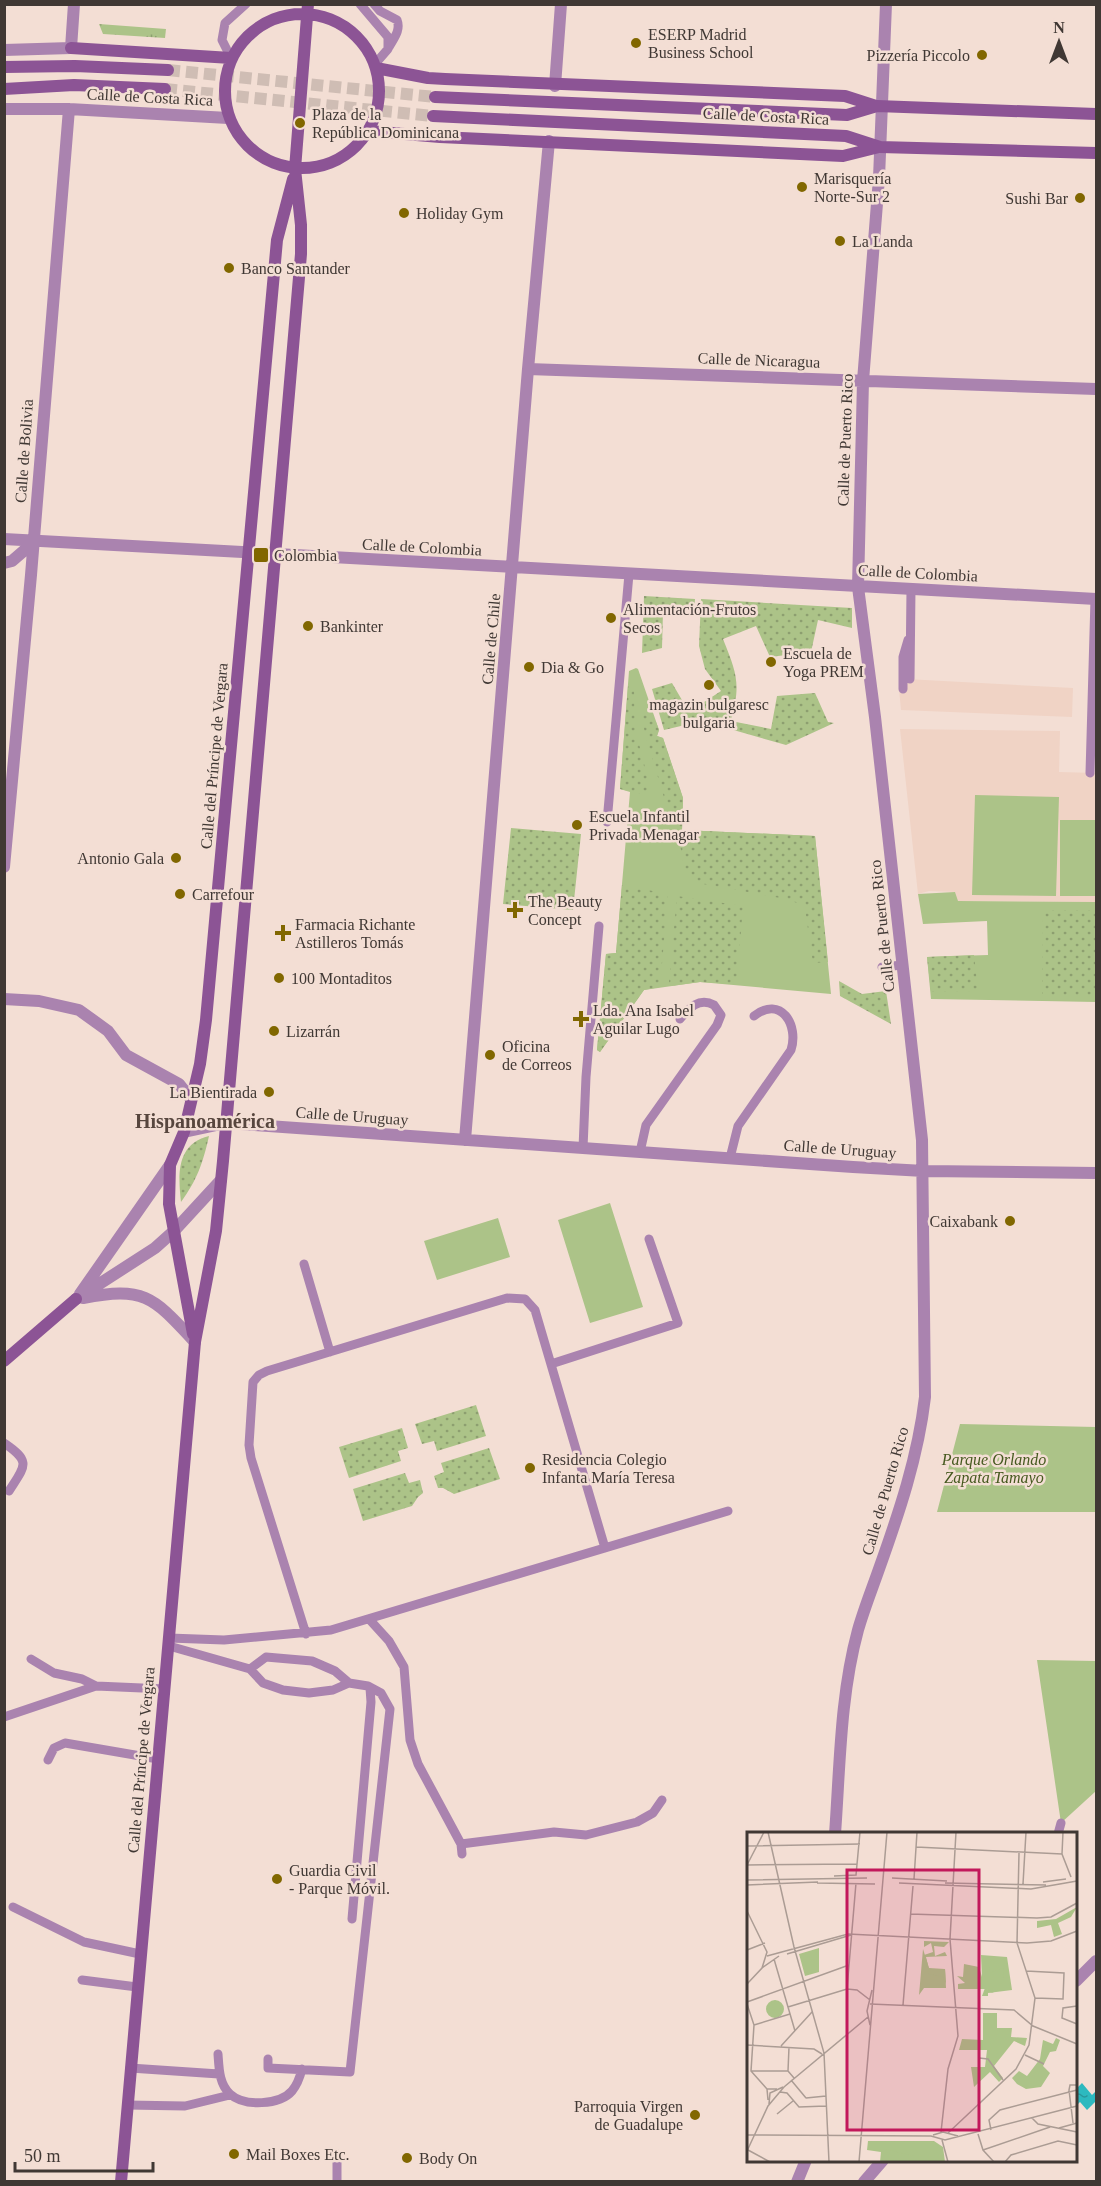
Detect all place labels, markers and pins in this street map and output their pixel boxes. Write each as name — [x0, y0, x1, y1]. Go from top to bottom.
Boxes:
place label: ESERP Madrid Business School — [648, 26, 754, 61]
marker: ESERP Madrid Business School — [629, 36, 643, 50]
place label: Pizzería Piccolo — [866, 47, 970, 64]
marker: Pizzería Piccolo — [975, 48, 989, 62]
place label: Plaza de la República Dominicana — [312, 106, 459, 142]
marker: Plaza de la República Dominicana — [293, 116, 307, 130]
place label: Marisquería Norte-Sur 2 — [814, 170, 891, 205]
marker: Marisquería Norte-Sur 2 — [795, 180, 809, 194]
place label: Sushi Bar — [1005, 190, 1069, 207]
marker: Sushi Bar — [1073, 191, 1087, 205]
place label: Holiday Gym — [416, 205, 504, 223]
marker: Holiday Gym — [397, 206, 411, 220]
place label: La Landa — [852, 233, 913, 250]
marker: La Landa — [833, 234, 847, 248]
place label: Banco Santander — [241, 260, 351, 277]
marker: Banco Santander — [222, 261, 236, 275]
marker: Colombia — [252, 546, 270, 564]
place label: Colombia — [274, 547, 337, 564]
place label: Alimentación-Frutos Secos — [623, 601, 756, 636]
marker: Alimentación-Frutos Secos — [604, 611, 618, 625]
place label: Bankinter — [320, 618, 384, 635]
marker: Bankinter — [301, 619, 315, 633]
place label: Escuela de Yoga PREM — [783, 645, 864, 681]
marker: Escuela de Yoga PREM — [764, 655, 778, 669]
place label: Dia & Go — [541, 659, 604, 676]
marker: Dia & Go — [522, 660, 536, 674]
marker: magazin bulgaresc bulgaria — [702, 678, 716, 692]
place label: magazin bulgaresc bulgaria — [649, 696, 769, 732]
place label: Escuela Infantil Privada Menagar — [589, 808, 699, 844]
marker: Escuela Infantil Privada Menagar — [570, 818, 584, 832]
place label: Antonio Gala — [77, 850, 164, 867]
marker: Antonio Gala — [169, 851, 183, 865]
place label: Carrefour — [192, 886, 255, 903]
marker: Carrefour — [173, 887, 187, 901]
place label: The Beauty Concept — [528, 893, 602, 929]
marker: The Beauty Concept — [506, 901, 524, 919]
place label: Farmacia Richante Astilleros Tomás — [295, 916, 415, 951]
marker: Farmacia Richante Astilleros Tomás — [276, 926, 290, 940]
place label: 100 Montaditos — [291, 970, 392, 987]
marker: 100 Montaditos — [272, 971, 286, 985]
place label: Lda. Ana Isabel Aguilar Lugo — [593, 1002, 694, 1038]
marker: Lda. Ana Isabel Aguilar Lugo — [574, 1012, 588, 1026]
place label: Lizarrán — [286, 1023, 340, 1040]
marker: Lizarrán — [267, 1024, 281, 1038]
place label: Oficina de Correos — [502, 1038, 572, 1073]
marker: Oficina de Correos — [483, 1048, 497, 1062]
place label: La Bientirada — [169, 1084, 257, 1101]
marker: La Bientirada — [262, 1085, 276, 1099]
place label: Caixabank — [930, 1213, 998, 1230]
marker: Caixabank — [1003, 1214, 1017, 1228]
place label: Residencia Colegio Infanta María Teresa — [542, 1451, 675, 1486]
marker: Residencia Colegio Infanta María Teresa — [523, 1461, 537, 1475]
place label: Guardia Civil - Parque Móvil. — [289, 1862, 390, 1898]
marker: Guardia Civil - Parque Móvil. — [270, 1872, 284, 1886]
place label: Parroquia Virgen de Guadalupe — [574, 2098, 683, 2134]
marker: Parroquia Virgen de Guadalupe — [688, 2108, 702, 2122]
place label: Mail Boxes Etc. — [246, 2146, 350, 2163]
marker: Mail Boxes Etc. — [227, 2147, 241, 2161]
place label: Body On — [419, 2150, 477, 2168]
marker: Body On — [400, 2151, 414, 2165]

